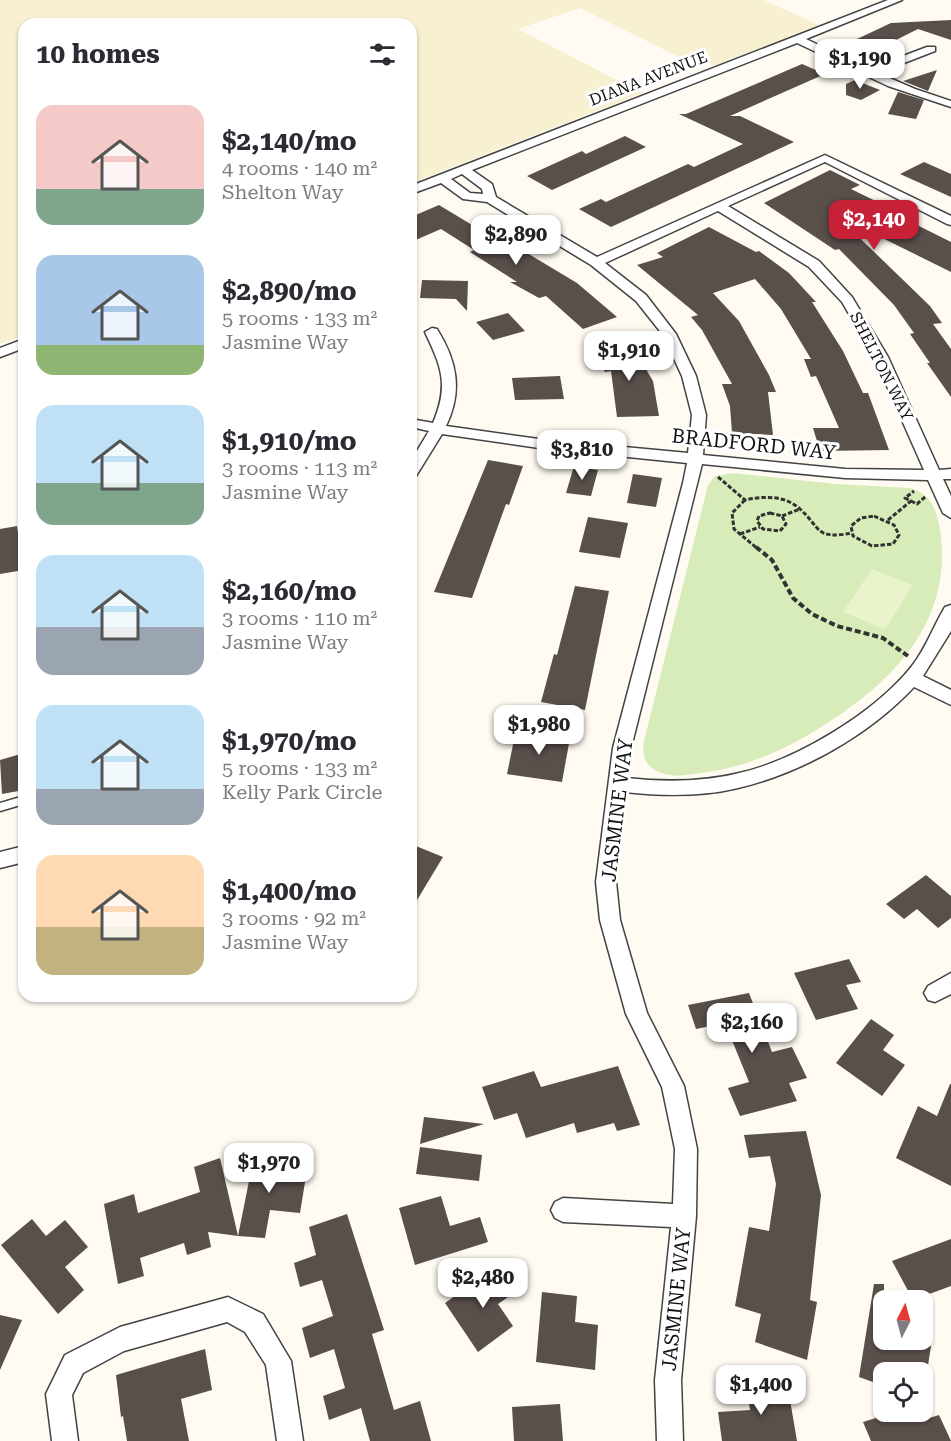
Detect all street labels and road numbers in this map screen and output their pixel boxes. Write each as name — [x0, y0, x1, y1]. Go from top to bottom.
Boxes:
street label: DIANA AVENUE — [586, 47, 710, 110]
street label: SHELTON WAY — [846, 309, 917, 424]
street label: BRADFORD WAY — [671, 423, 838, 465]
street label: JASMINE WAY — [596, 737, 638, 883]
street label: JASMINE WAY — [657, 1226, 696, 1372]

